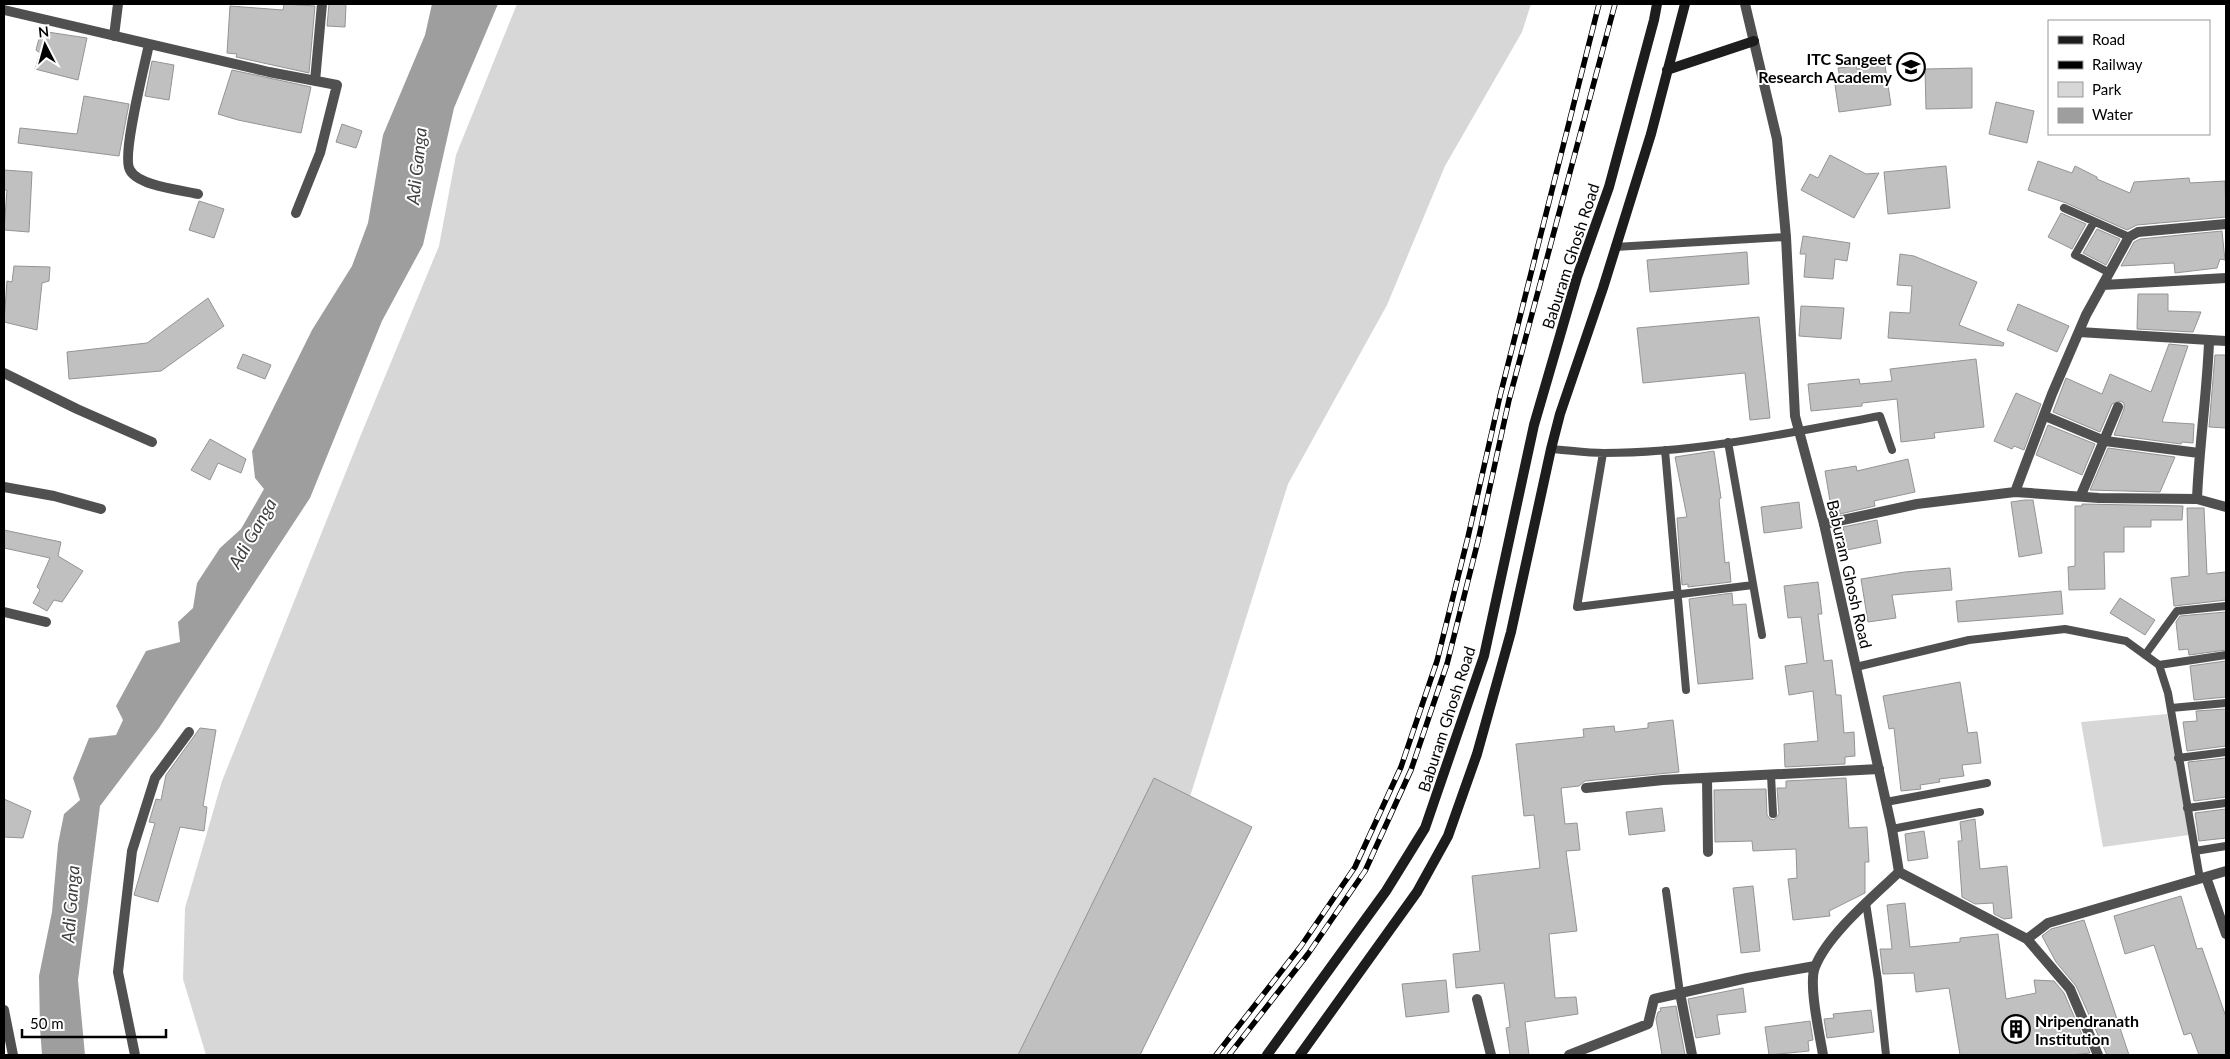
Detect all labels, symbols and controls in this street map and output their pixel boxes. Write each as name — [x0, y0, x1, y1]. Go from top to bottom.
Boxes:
north arrow — [20, 20, 70, 70]
legend — [2048, 20, 2210, 135]
text: N — [37, 23, 50, 41]
text: Road — [2092, 30, 2125, 48]
place label: ITC Sangeet Research Academy — [1758, 49, 1893, 86]
school or university icon: ITC Sangeet Research Academy — [1896, 52, 1926, 82]
text: Railway — [2092, 55, 2143, 73]
text: Park — [2092, 80, 2122, 98]
text: Water — [2092, 105, 2133, 123]
water label: Adi Ganga — [401, 126, 431, 207]
street label: Baburam Ghosh Road — [1537, 181, 1603, 331]
water label: Adi Ganga — [223, 494, 281, 573]
street label: Baburam Ghosh Road — [1824, 498, 1876, 650]
street label: Baburam Ghosh Road — [1413, 644, 1479, 794]
water label: Adi Ganga — [56, 865, 84, 944]
scale bar — [22, 1006, 166, 1038]
place label: Nripendranath Institution — [2035, 1011, 2139, 1048]
text: 50 m — [30, 1014, 64, 1032]
building icon: Nripendranath Institution — [2001, 1014, 2031, 1044]

